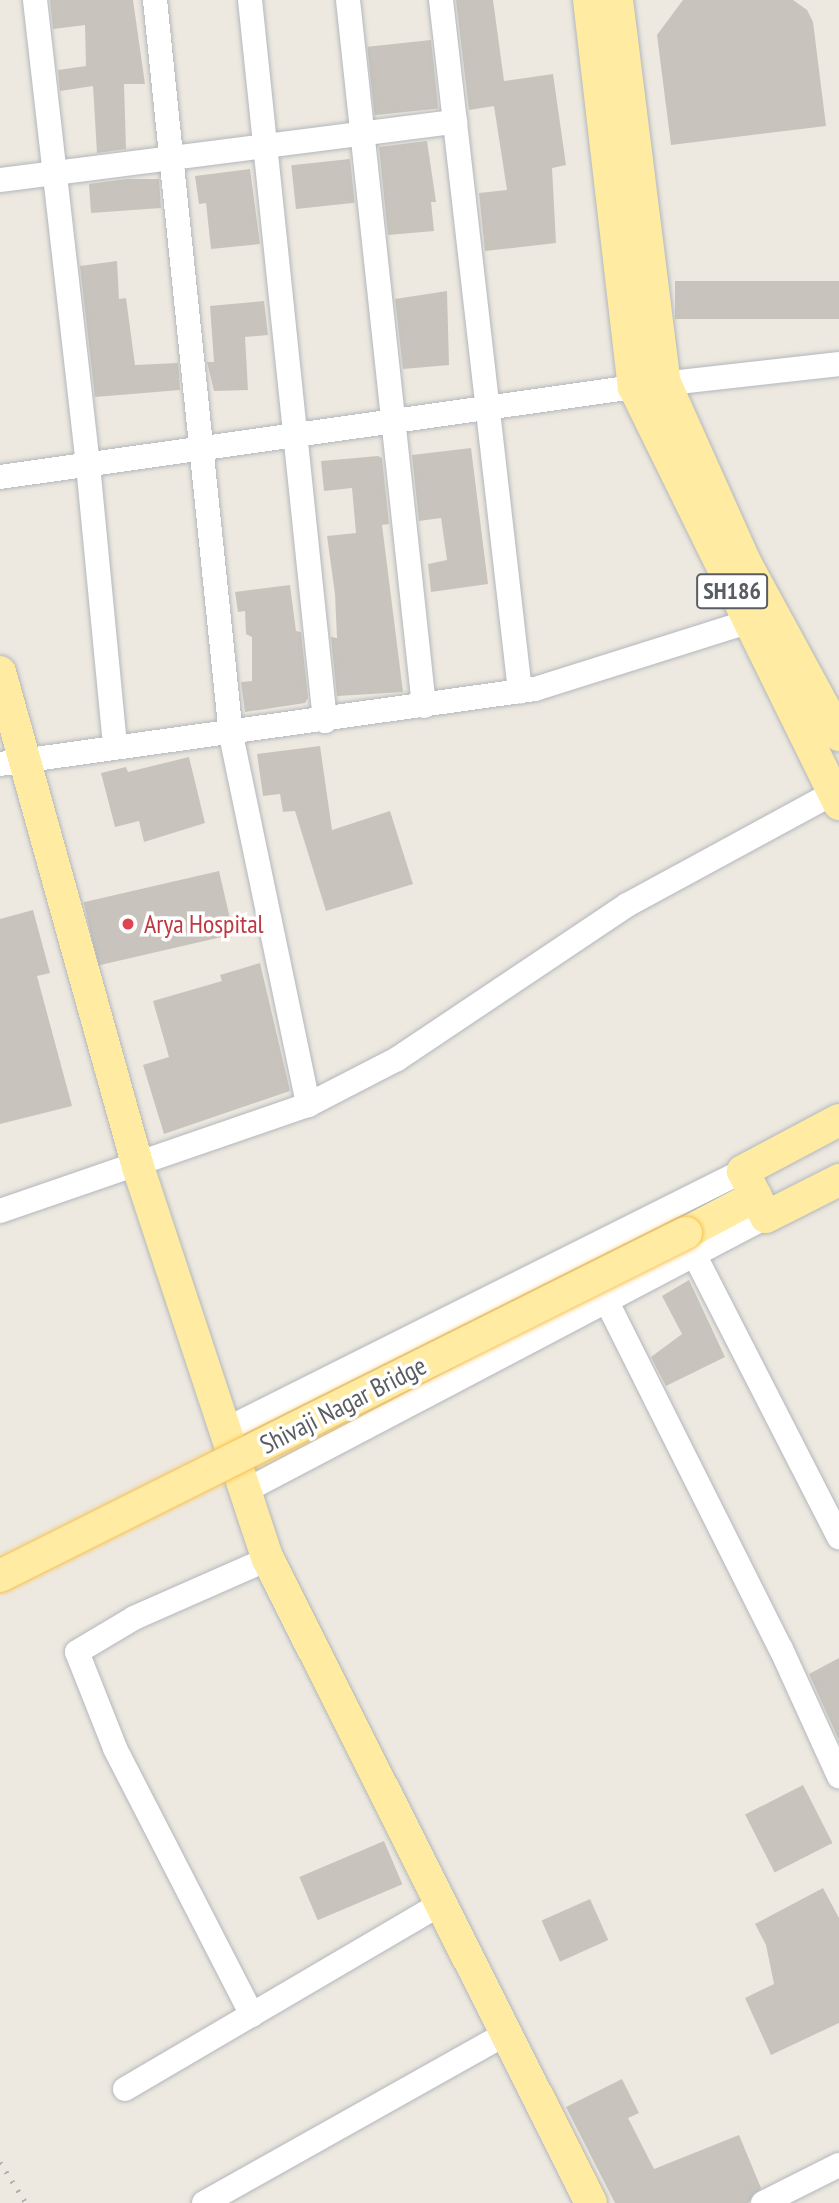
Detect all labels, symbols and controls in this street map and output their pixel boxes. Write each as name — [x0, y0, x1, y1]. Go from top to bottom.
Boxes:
road number: SH186 — [695, 570, 769, 612]
place label: Arya Hospital — [144, 908, 264, 940]
marker: Arya Hospital — [118, 914, 138, 934]
street label: Shivaji Nagar Bridge — [255, 1350, 431, 1460]

